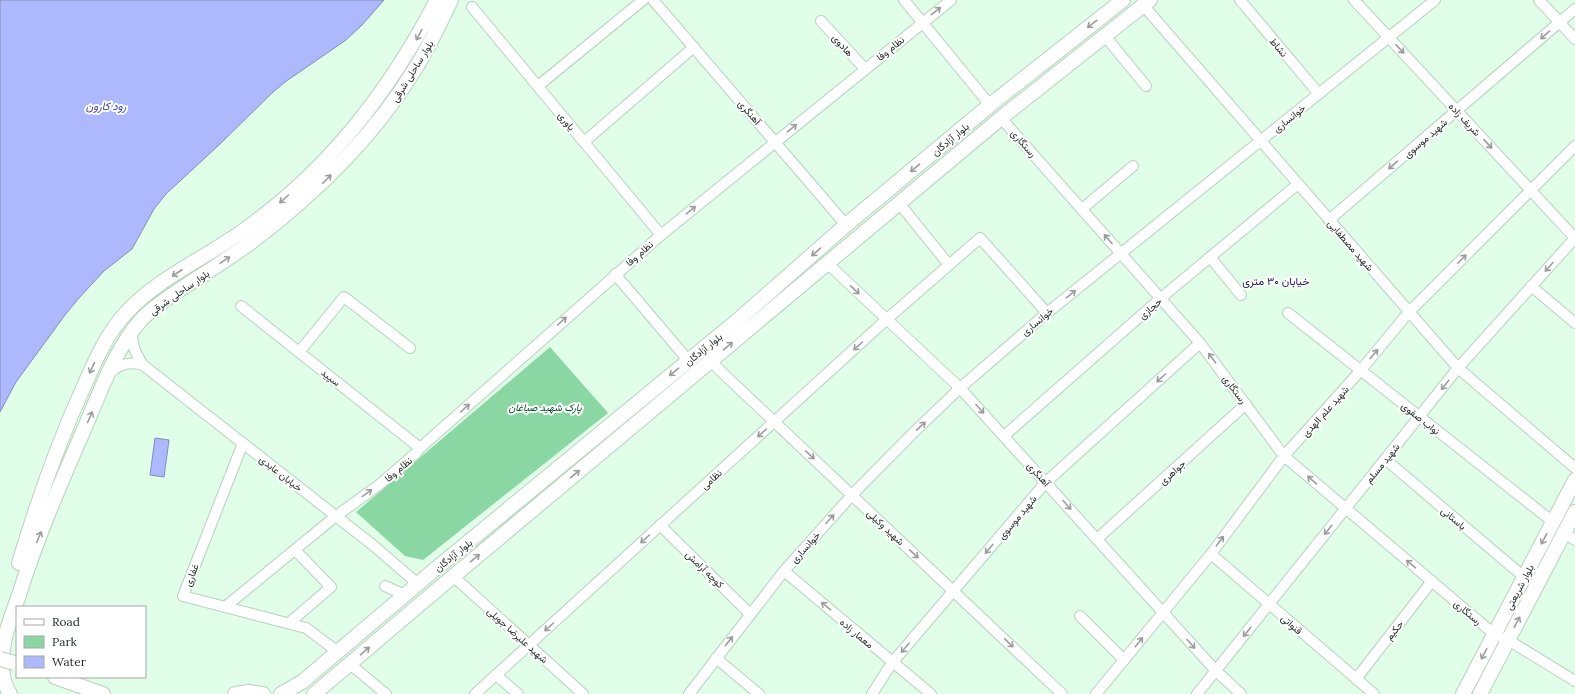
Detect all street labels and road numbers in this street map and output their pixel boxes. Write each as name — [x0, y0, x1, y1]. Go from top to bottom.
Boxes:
street label: هادوی — [829, 31, 856, 59]
street label: نظام وفا — [874, 33, 907, 64]
street label: نشاط — [1267, 35, 1291, 60]
street label: بلوار ساحلی شرقی — [388, 38, 437, 105]
street label: آهنگری — [735, 97, 764, 128]
street label: شریف زاده — [1446, 100, 1484, 139]
street label: خوانساری — [1271, 101, 1308, 135]
street label: یاوری — [555, 109, 578, 133]
street label: شهید موسوی — [1401, 116, 1450, 161]
street label: بلوار آزادگان — [929, 120, 972, 159]
street label: رستگاری — [1008, 127, 1039, 160]
street label: شهید مصطفایی — [1325, 217, 1376, 274]
street label: نظام وفا — [623, 238, 656, 269]
street label: بلوار ساحلی شرقی — [147, 267, 212, 318]
street label: حجازی — [1136, 295, 1165, 322]
street label: خوانساری — [1019, 304, 1056, 339]
street label: بلوار آزادگان — [682, 330, 725, 369]
street label: سپید — [318, 366, 343, 390]
street label: رستگاری — [1220, 372, 1250, 406]
street label: شهید علم الهدی — [1299, 383, 1352, 440]
street label: نواب صفوی — [1399, 399, 1443, 438]
street label: شهید مسلم — [1362, 441, 1403, 486]
street label: خیابان عابدی — [257, 453, 305, 494]
street label: نظام وفا — [382, 454, 415, 485]
street label: جواهری — [1156, 457, 1189, 488]
street label: آهنگری — [1024, 459, 1054, 490]
street label: نظامی — [698, 466, 725, 492]
street label: شهید موسوی — [995, 493, 1040, 542]
street label: باستانی — [1438, 504, 1469, 533]
street label: شهید وکیلی — [864, 507, 907, 548]
street label: خوانساری — [788, 529, 823, 566]
street label: بلوار آزادگان — [432, 536, 475, 575]
street label: کوچه آرامش — [682, 548, 727, 592]
street label: غفاری — [181, 562, 202, 588]
street label: بلوار شریعتی — [1502, 562, 1537, 612]
street label: رستگاری — [1451, 597, 1484, 628]
street label: شهید علیرضا جویلی — [485, 605, 551, 666]
street label: قنواتی — [1278, 612, 1305, 638]
street label: معمار زاده — [837, 616, 876, 651]
street label: حکیم — [1383, 617, 1406, 643]

